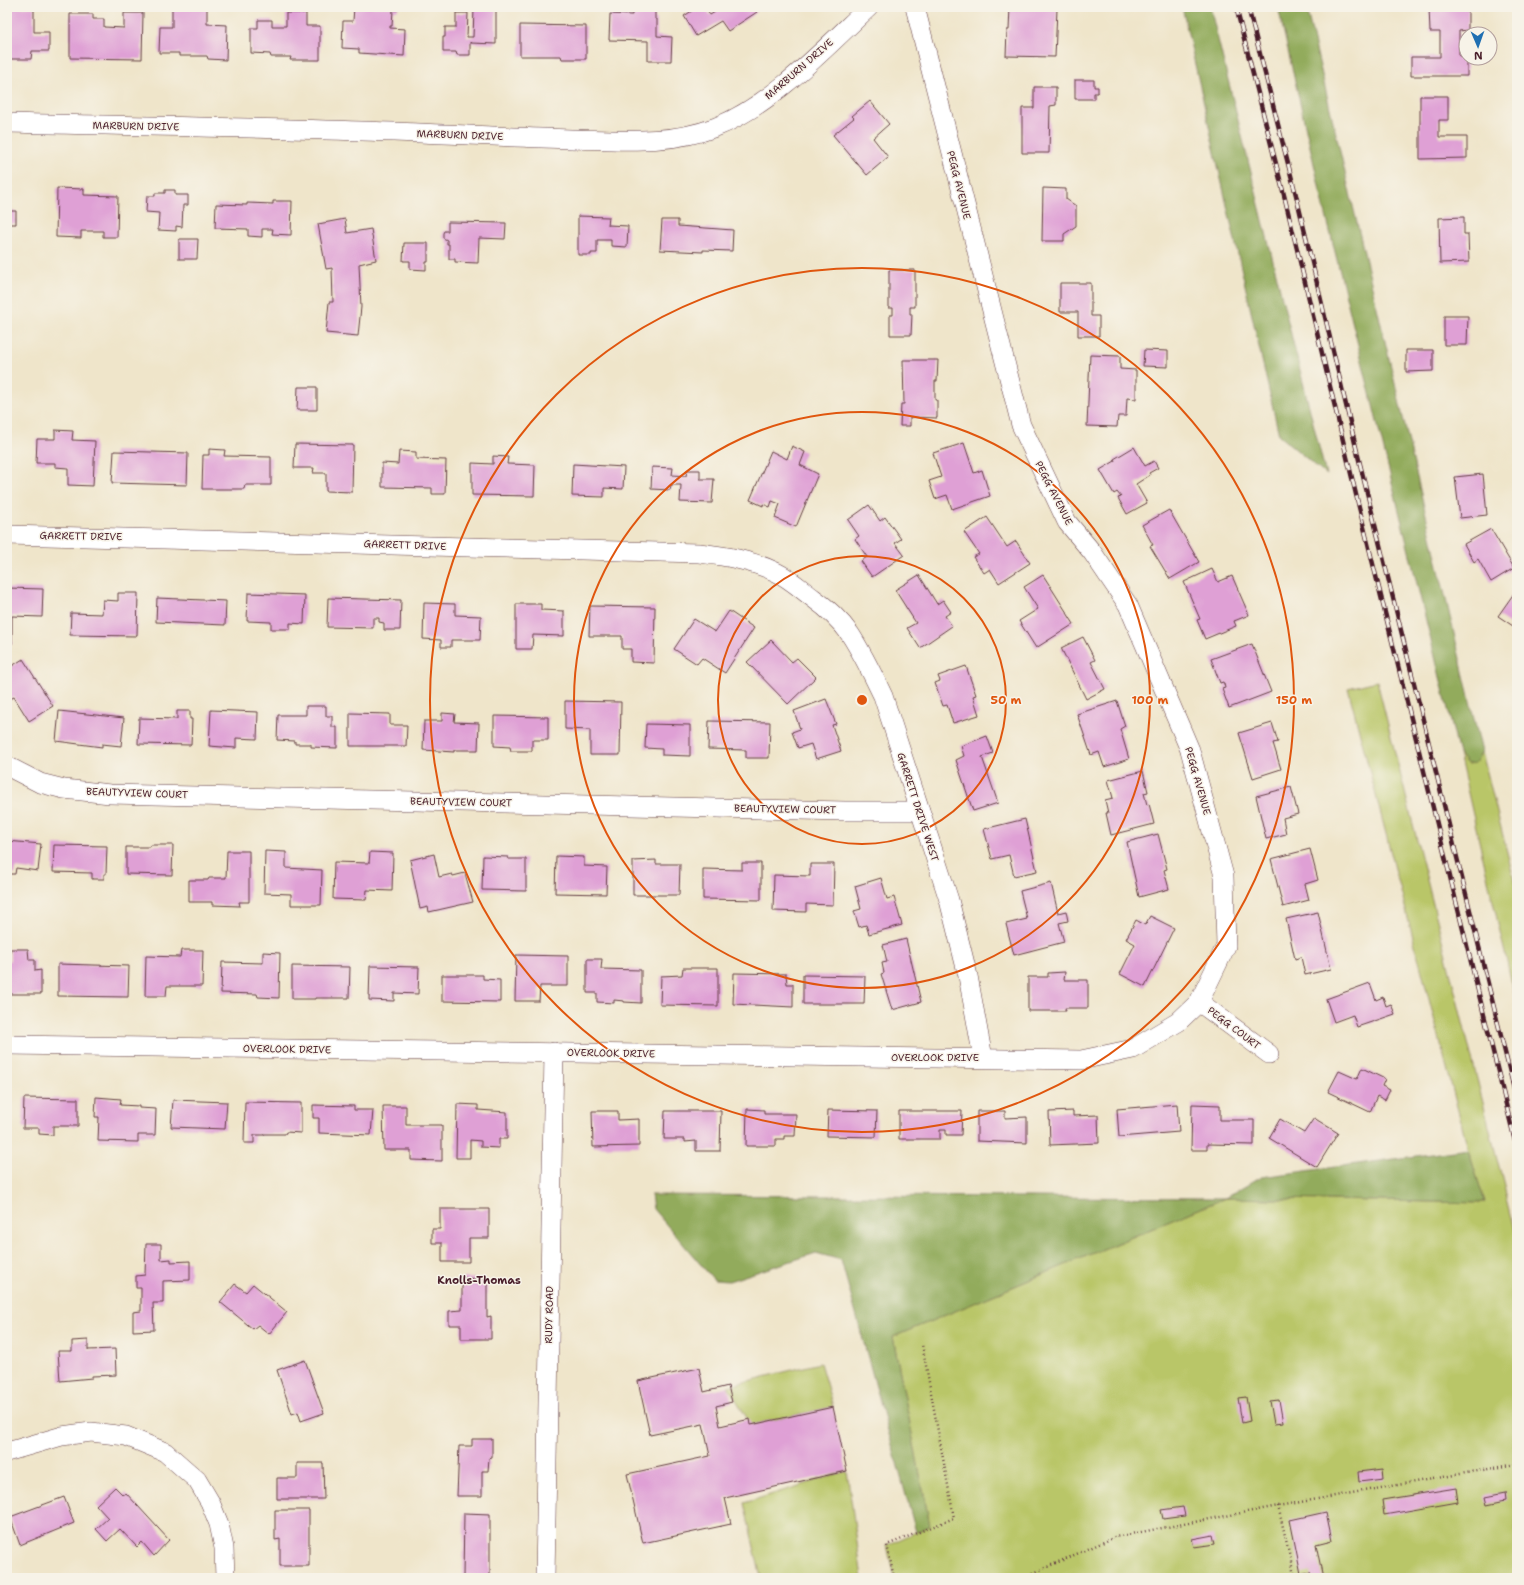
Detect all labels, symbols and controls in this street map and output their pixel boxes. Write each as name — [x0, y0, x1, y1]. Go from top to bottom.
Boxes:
north arrow — [1458, 26, 1498, 66]
street label: MARBURN DRIVE — [762, 36, 836, 102]
text: N — [1473, 48, 1483, 63]
street label: MARBURN DRIVE — [92, 119, 180, 133]
street label: MARBURN DRIVE — [416, 127, 504, 143]
street label: PEGG AVENUE — [944, 149, 974, 221]
street label: PEGG AVENUE — [1032, 459, 1076, 527]
street label: GARRETT DRIVE — [40, 529, 122, 543]
street label: GARRETT DRIVE — [363, 537, 447, 553]
text: 50 m — [991, 692, 1022, 708]
text: 100 m — [1132, 692, 1169, 708]
text: 150 m — [1276, 692, 1312, 708]
centre of rings — [855, 693, 869, 707]
street label: PEGG AVENUE — [1182, 745, 1214, 817]
street label: GARRETT DRIVE WEST — [894, 751, 942, 863]
street label: BEAUTYVIEW COURT — [86, 785, 188, 801]
street label: BEAUTYVIEW COURT — [410, 795, 512, 809]
street label: BEAUTYVIEW COURT — [734, 802, 836, 816]
street label: PEGG COURT — [1205, 1004, 1263, 1052]
street label: OVERLOOK DRIVE — [243, 1042, 331, 1056]
street label: OVERLOOK DRIVE — [567, 1046, 655, 1060]
street label: OVERLOOK DRIVE — [891, 1051, 979, 1064]
district label: Knolls-Thomas — [437, 1273, 521, 1288]
street label: RUDY ROAD — [542, 1286, 556, 1344]

